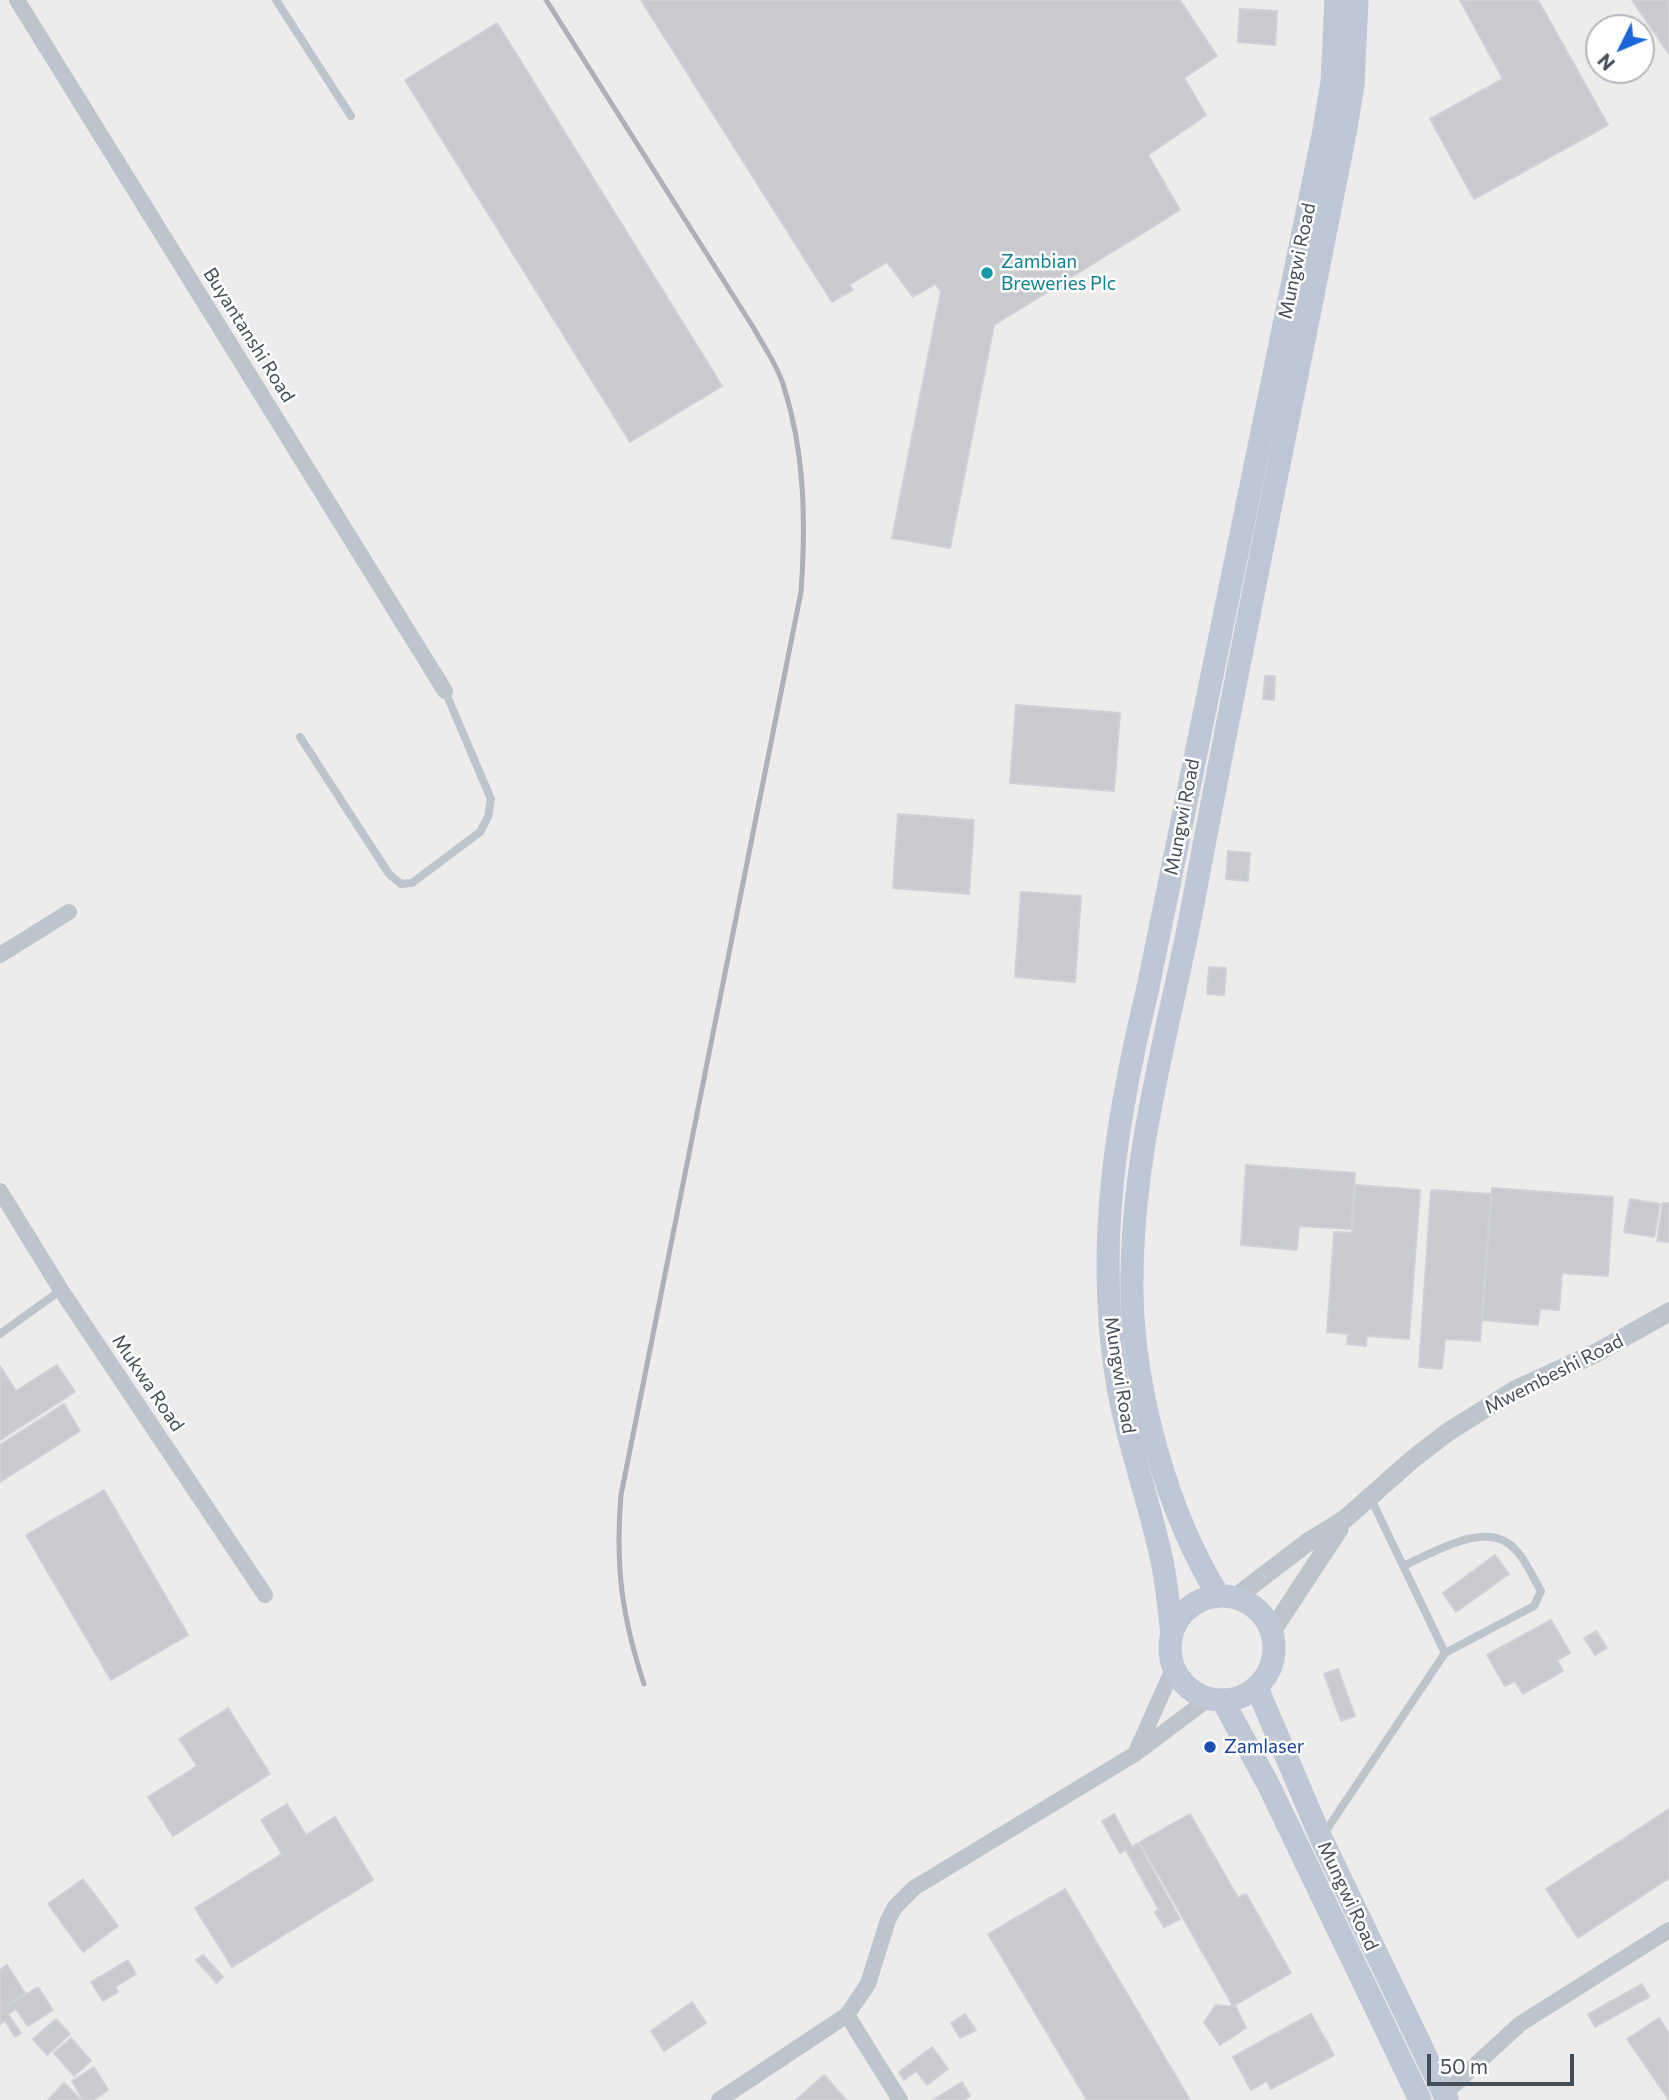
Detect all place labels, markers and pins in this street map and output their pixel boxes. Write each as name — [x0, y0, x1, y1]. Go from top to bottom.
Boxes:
place label: Zambian Breweries Plc — [1001, 251, 1116, 295]
marker: Zambian Breweries Plc — [979, 265, 995, 281]
place label: Zamlaser — [1224, 1736, 1304, 1758]
marker: Zamlaser — [1202, 1739, 1218, 1755]

